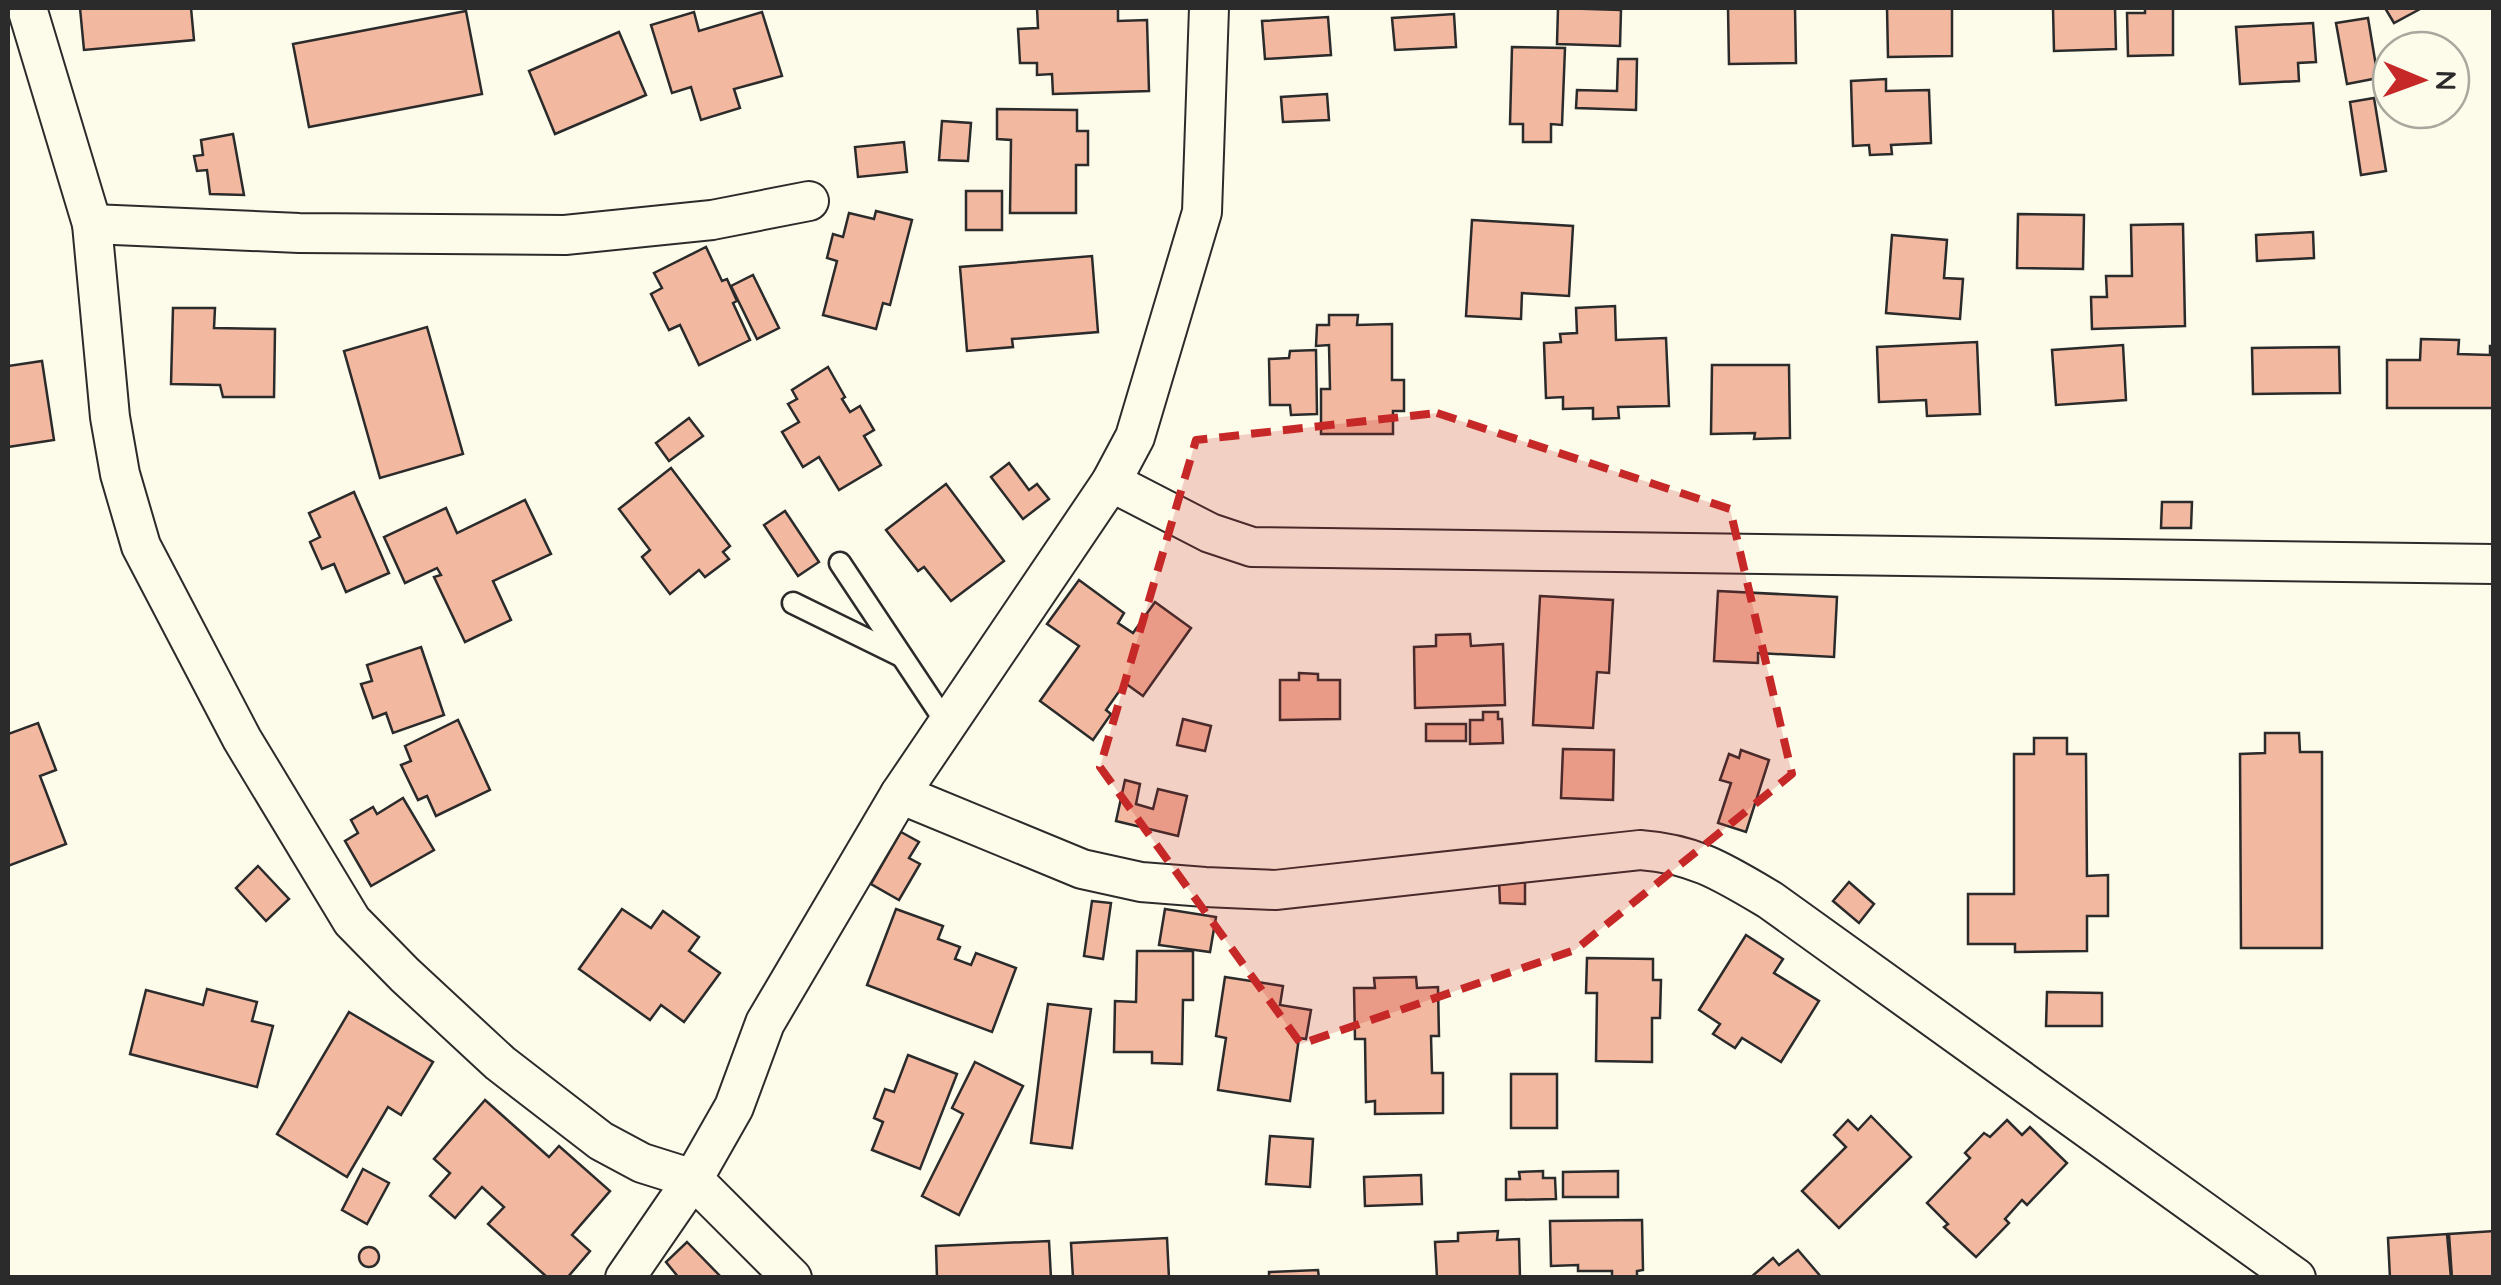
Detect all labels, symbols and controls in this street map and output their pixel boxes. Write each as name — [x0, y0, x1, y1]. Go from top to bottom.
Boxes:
north arrow — [2371, 30, 2471, 130]
text: N — [2429, 70, 2464, 91]

